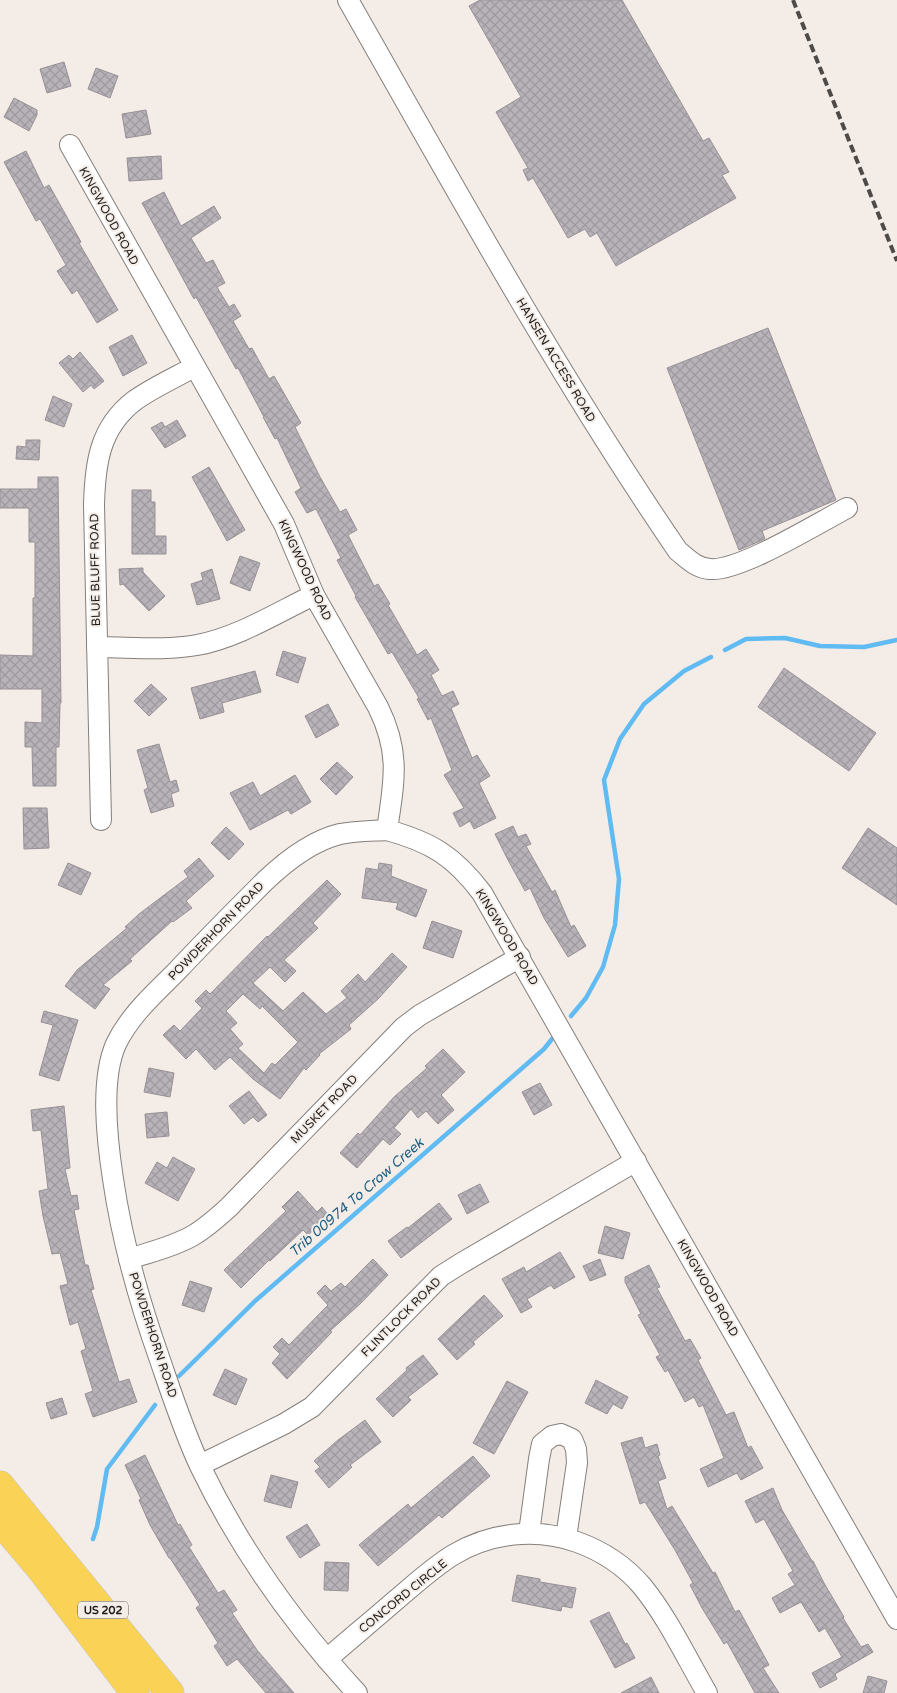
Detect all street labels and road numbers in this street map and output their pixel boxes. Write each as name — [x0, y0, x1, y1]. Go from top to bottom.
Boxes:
street label: KINGWOOD ROAD — [76, 164, 142, 268]
street label: HANSEN ACCESS ROAD — [513, 295, 599, 425]
street label: BLUE BLUFF ROAD — [87, 514, 103, 626]
street label: KINGWOOD ROAD — [275, 517, 335, 623]
street label: POWDERHORN ROAD — [165, 879, 267, 983]
street label: KINGWOOD ROAD — [473, 886, 541, 988]
street label: MUSKET ROAD — [288, 1072, 360, 1146]
street label: KINGWOOD ROAD — [674, 1237, 742, 1339]
street label: POWDERHORN ROAD — [126, 1270, 180, 1400]
street label: FLINTLOCK ROAD — [358, 1274, 444, 1360]
street label: CONCORD CIRCLE — [356, 1556, 450, 1636]
road number: US 202 — [78, 1602, 128, 1618]

